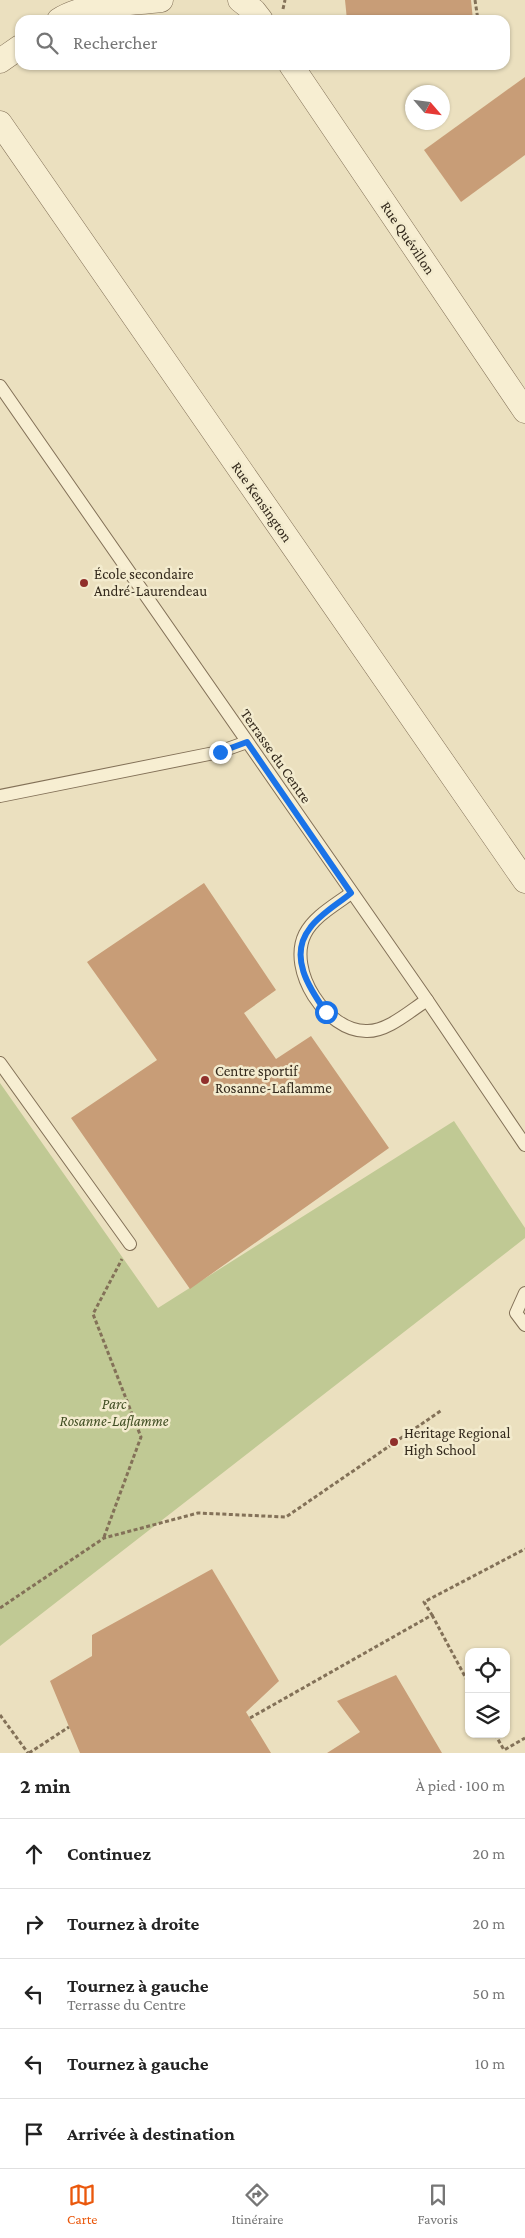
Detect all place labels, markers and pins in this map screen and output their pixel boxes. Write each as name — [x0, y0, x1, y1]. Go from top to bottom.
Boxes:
place label: École secondaire André-Laurendeau — [94, 566, 207, 599]
marker: École secondaire André-Laurendeau — [78, 577, 90, 589]
place label: Centre sportif Rosanne-Laflamme — [215, 1063, 332, 1096]
marker: Centre sportif Rosanne-Laflamme — [199, 1074, 211, 1086]
place label: Heritage Regional High School — [404, 1425, 510, 1459]
marker: Heritage Regional High School — [388, 1436, 400, 1448]

